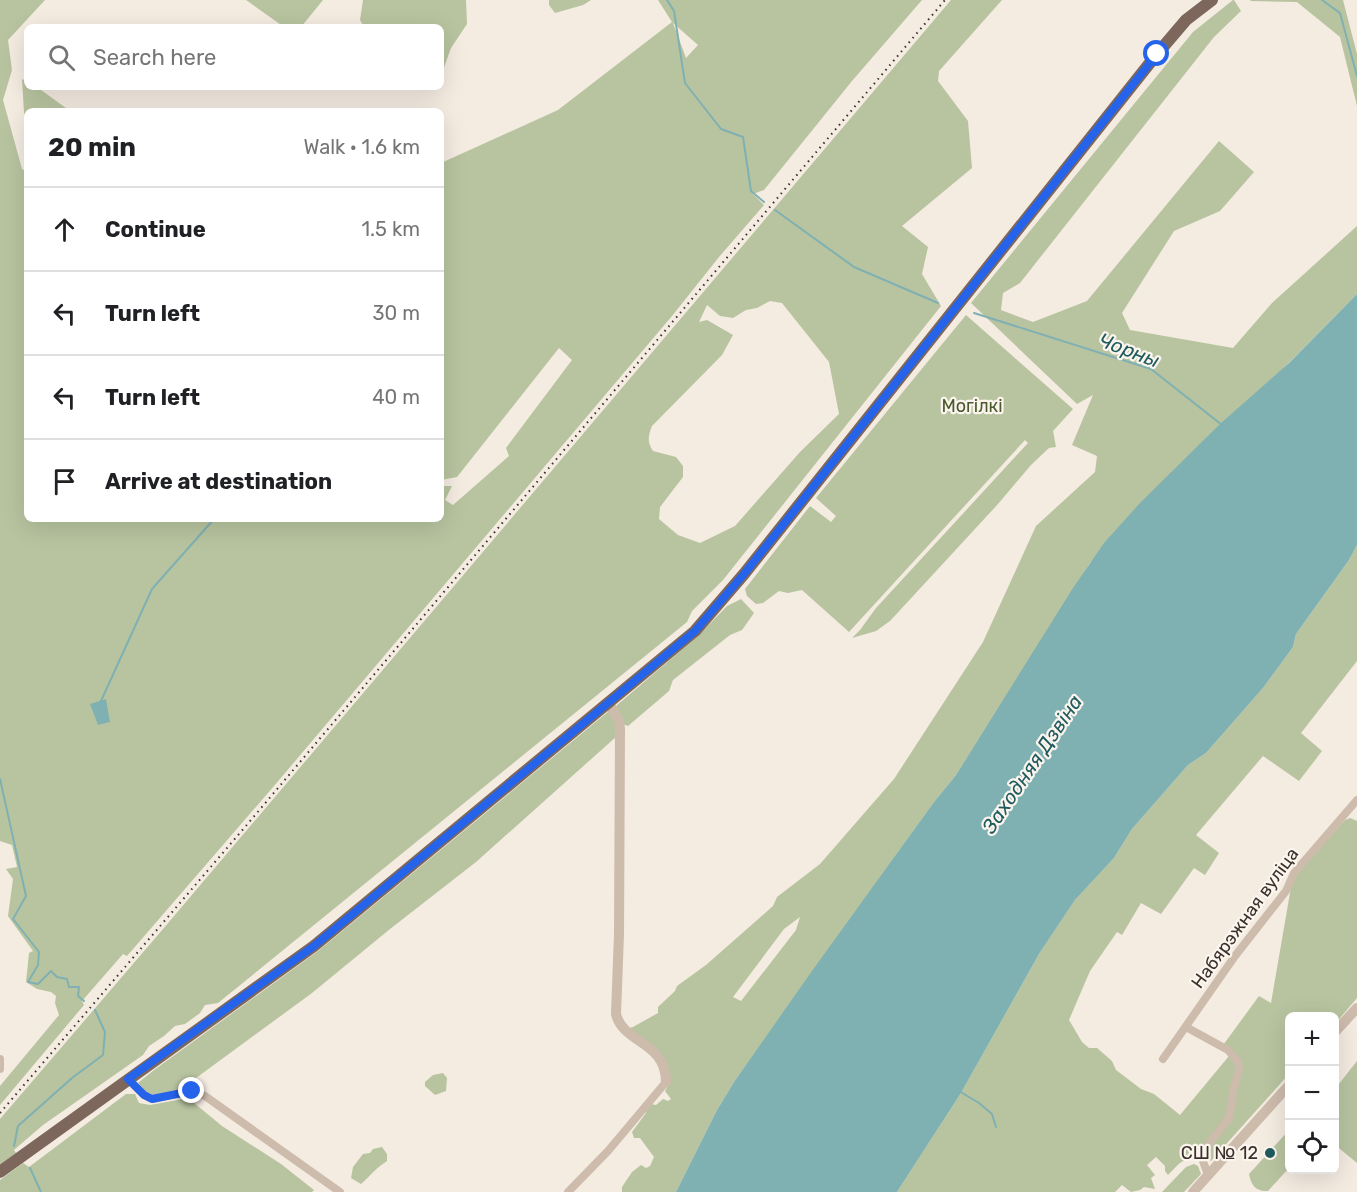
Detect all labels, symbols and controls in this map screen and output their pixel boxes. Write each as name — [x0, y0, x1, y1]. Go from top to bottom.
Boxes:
search box — [24, 24, 444, 90]
route start — [1143, 40, 1169, 66]
icon: search — [45, 41, 78, 74]
text: Search here — [93, 44, 216, 71]
text: 20 min — [48, 132, 136, 163]
text: Walk · 1.6 km — [304, 135, 420, 159]
icon: ahead — [48, 213, 81, 246]
text: Continue — [105, 216, 206, 243]
text: 1.5 km — [362, 217, 420, 241]
icon: left — [48, 297, 81, 330]
text: Turn left — [105, 300, 200, 327]
text: 30 m — [373, 301, 420, 325]
water label: Чорны — [1095, 328, 1163, 372]
icon: left — [48, 381, 81, 414]
text: Turn left — [105, 384, 200, 411]
text: 40 m — [372, 385, 420, 409]
park label: Могілкі — [941, 395, 1003, 417]
icon: arrive — [48, 465, 81, 498]
text: Arrive at destination — [105, 468, 332, 495]
water label: Заходняя Дзвіна — [976, 690, 1087, 839]
street label: Набярэжная вуліца — [1187, 843, 1303, 993]
map controls — [1285, 1012, 1339, 1174]
button: + — [1285, 1012, 1339, 1066]
button: − — [1285, 1066, 1339, 1120]
route end — [178, 1077, 204, 1103]
button: locate — [1285, 1120, 1339, 1174]
place label: СШ № 12 — [1181, 1142, 1258, 1164]
marker: СШ № 12 — [1263, 1146, 1277, 1160]

